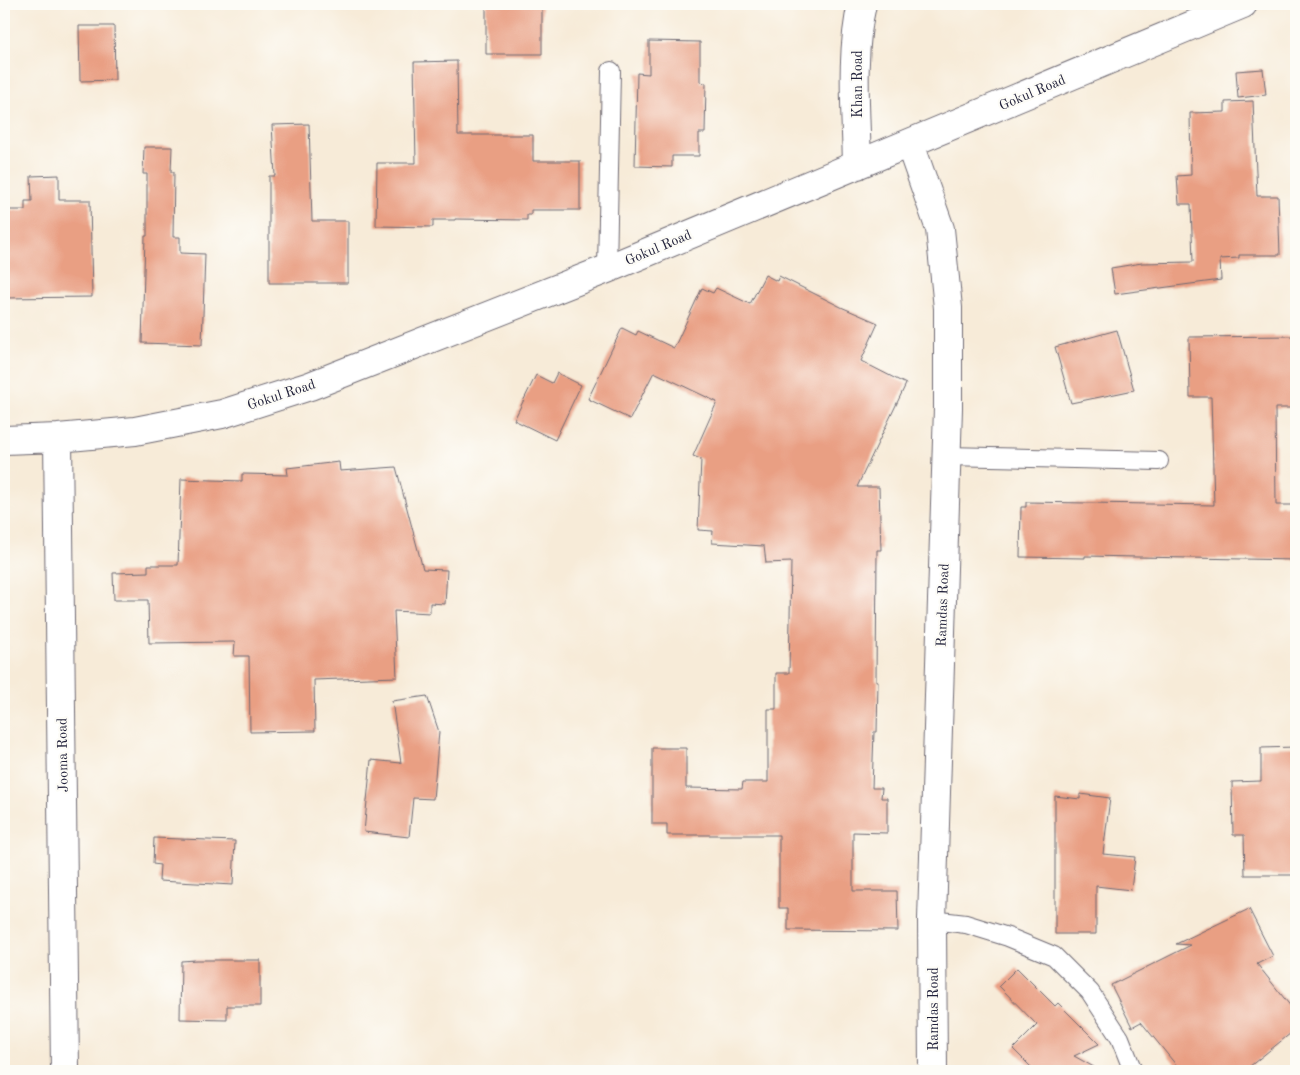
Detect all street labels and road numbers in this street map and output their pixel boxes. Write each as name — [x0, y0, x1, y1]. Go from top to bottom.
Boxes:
street label: Khan Road — [851, 50, 865, 118]
street label: Gokul Road — [997, 73, 1068, 113]
street label: Gokul Road — [623, 228, 694, 268]
street label: Gokul Road — [246, 377, 317, 413]
street label: Ramdas Road — [935, 563, 951, 647]
street label: Jooma Road — [55, 718, 71, 792]
street label: Ramdas Road — [927, 967, 941, 1051]

